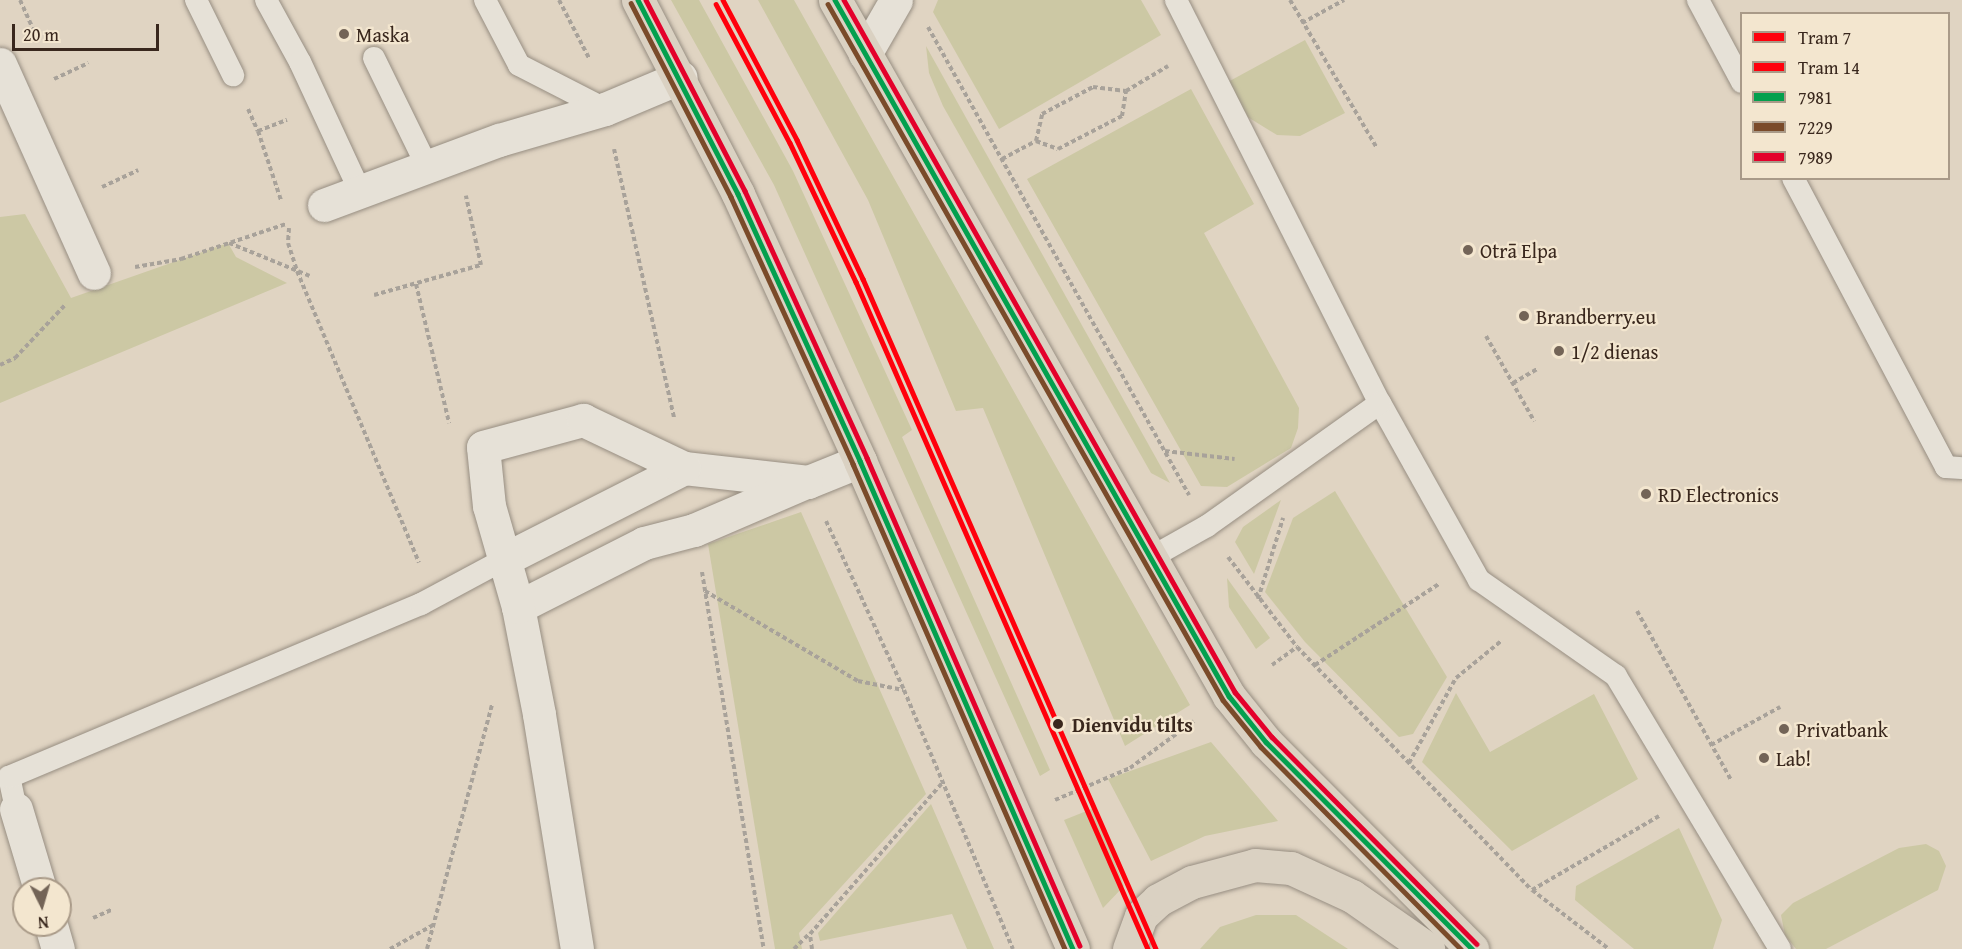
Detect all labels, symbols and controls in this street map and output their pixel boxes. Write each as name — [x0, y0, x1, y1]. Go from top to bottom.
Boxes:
scale bar — [15, 12, 162, 50]
legend — [1740, 12, 1950, 180]
text: 20 m — [23, 21, 59, 48]
place label: Maska — [356, 22, 409, 46]
text: Tram 7 — [1798, 24, 1851, 51]
marker: Maska — [337, 27, 351, 41]
text: Tram 14 — [1798, 54, 1860, 81]
text: 7981 — [1798, 84, 1833, 111]
text: 7229 — [1798, 114, 1833, 141]
text: 7989 — [1798, 144, 1833, 171]
place label: Otrā Elpa — [1480, 238, 1557, 262]
marker: Otrā Elpa — [1461, 243, 1475, 257]
place label: Brandberry.eu — [1536, 304, 1656, 328]
marker: Brandberry.eu — [1517, 309, 1531, 323]
place label: 1/2 dienas — [1571, 339, 1658, 363]
marker: 1/2 dienas — [1552, 344, 1566, 358]
place label: RD Electronics — [1658, 482, 1779, 506]
marker: RD Electronics — [1639, 487, 1653, 501]
place label: Dienvidu tilts — [1072, 712, 1193, 736]
marker: Dienvidu tilts — [1049, 715, 1067, 733]
place label: Privatbank — [1796, 717, 1888, 741]
marker: Privatbank — [1777, 722, 1791, 736]
place label: Lab! — [1776, 746, 1811, 770]
marker: Lab! — [1757, 751, 1771, 765]
north arrow — [12, 877, 72, 937]
text: N — [37, 911, 50, 935]

